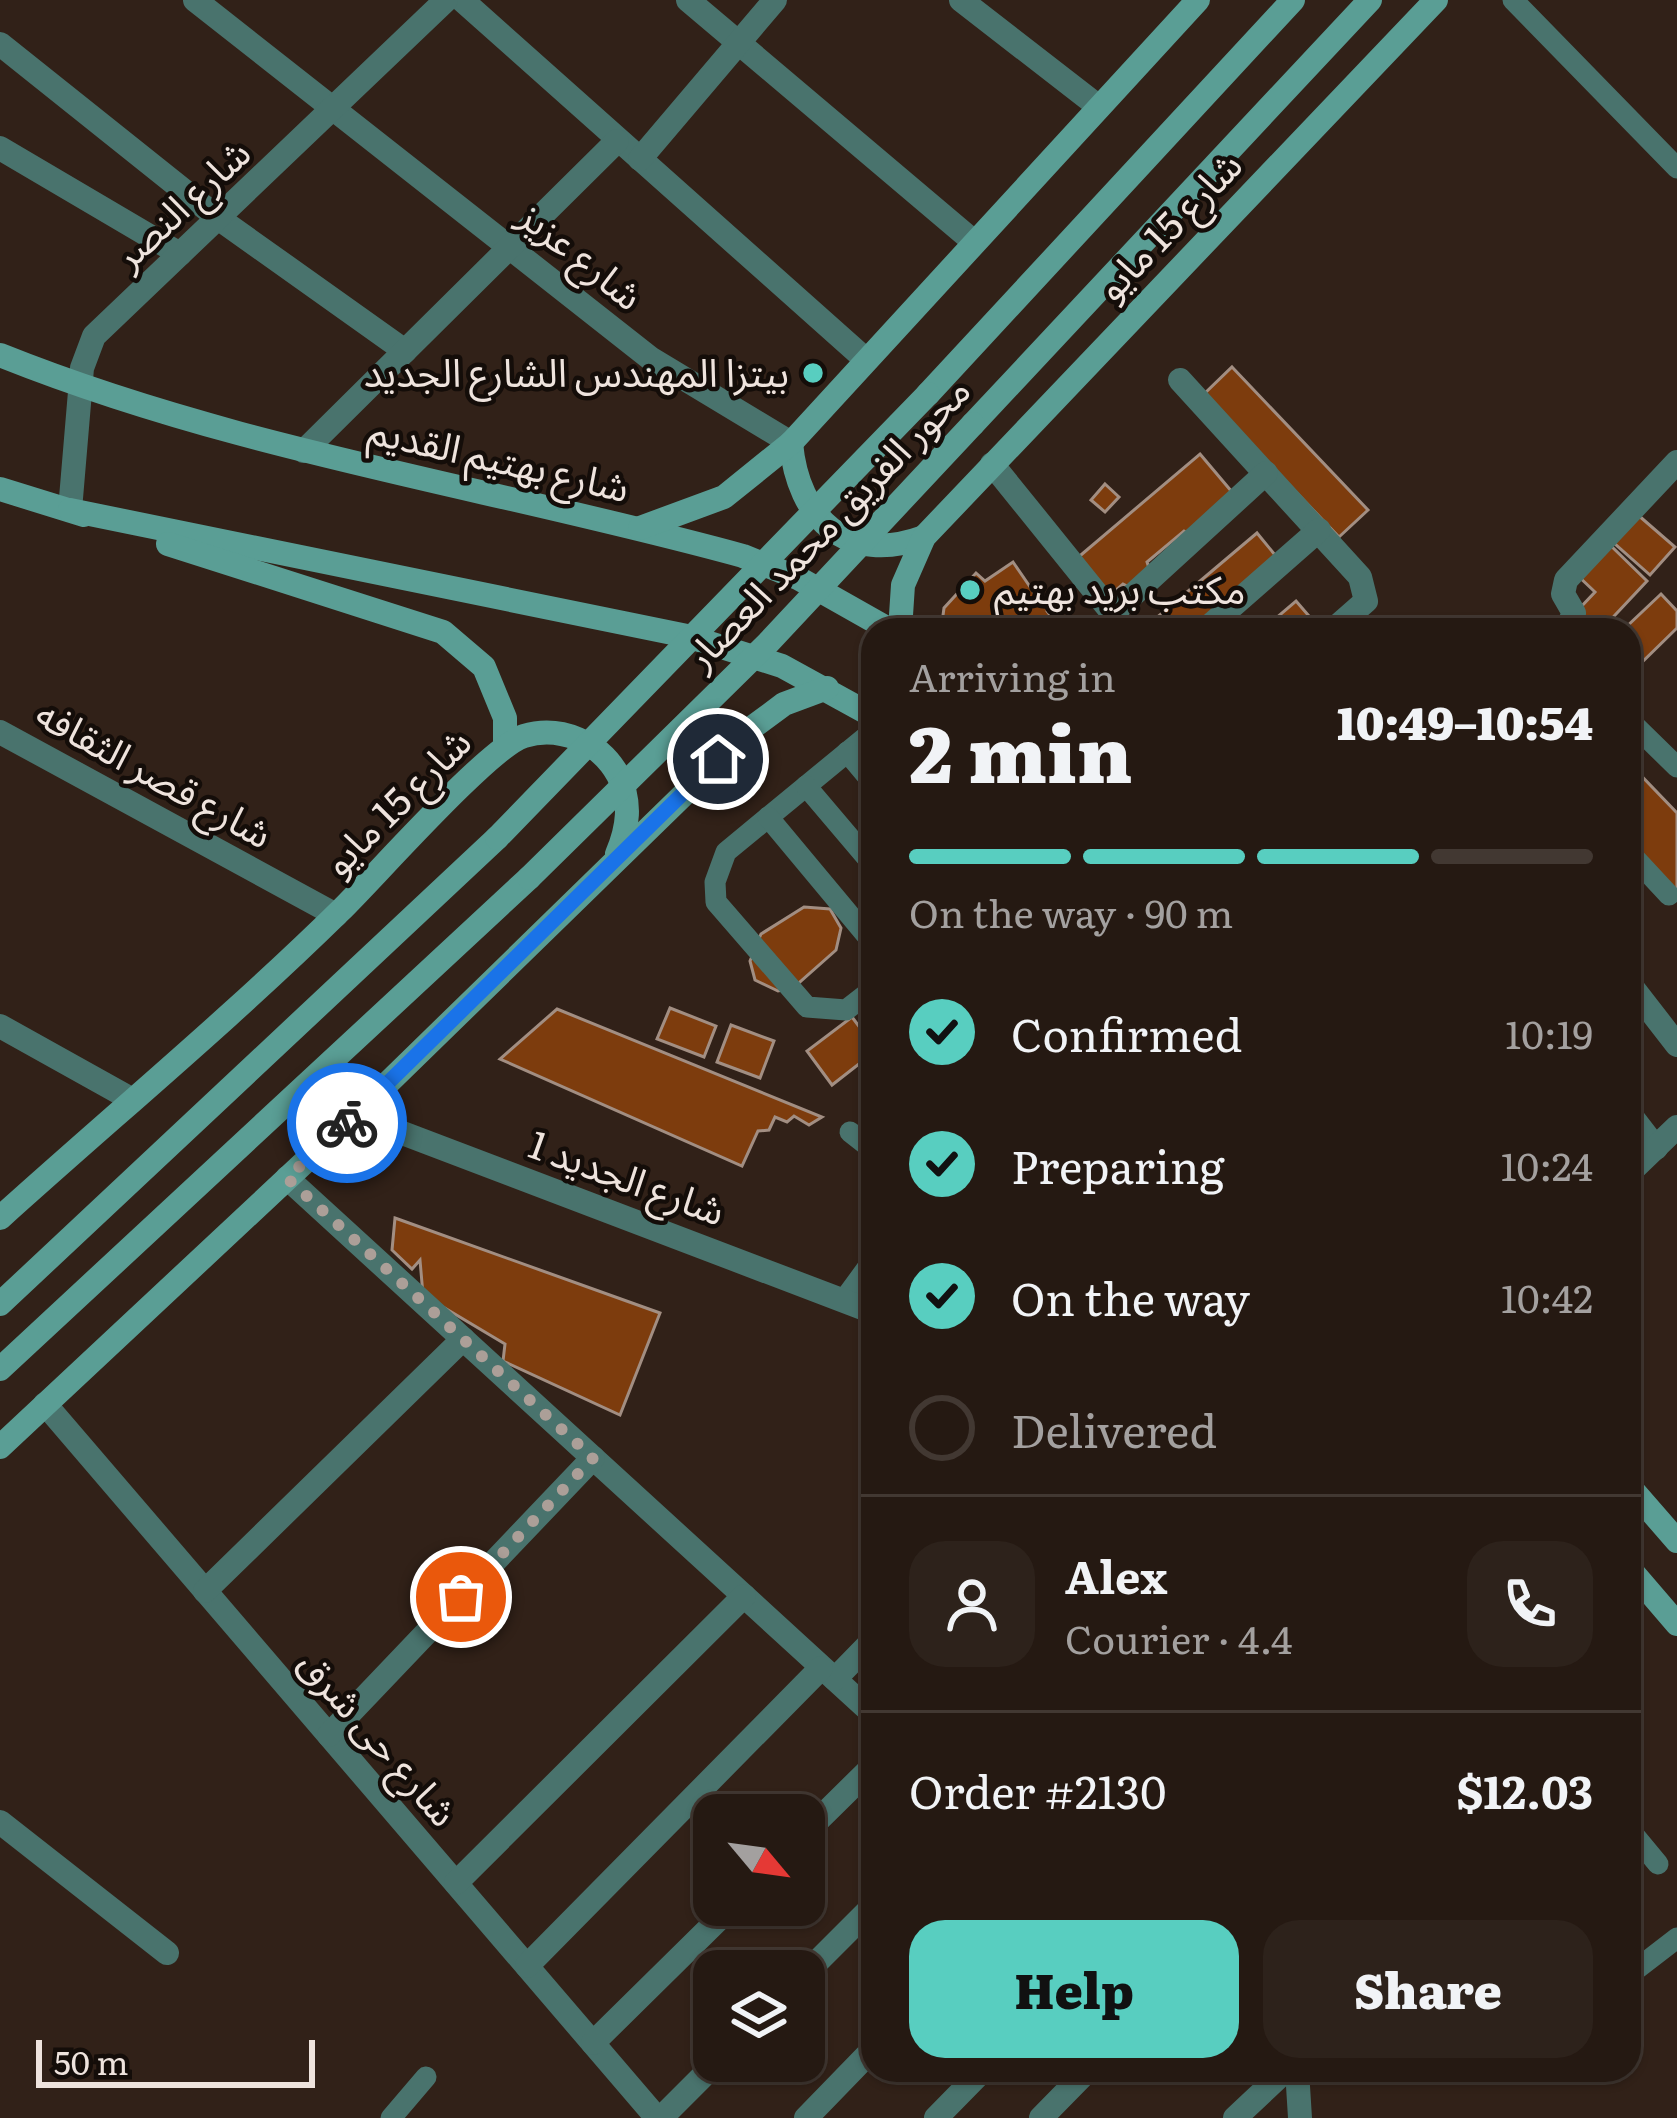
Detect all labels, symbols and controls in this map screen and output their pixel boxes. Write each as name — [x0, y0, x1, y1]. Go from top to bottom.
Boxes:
street label: شارع النصر — [98, 123, 264, 284]
street label: شارع 15 مايو — [1080, 136, 1256, 314]
street label: شارع عزيز — [506, 185, 657, 324]
place label: بيتزا المهندس الشارع الجديد — [364, 341, 789, 402]
marker: بيتزا المهندس الشارع الجديد — [800, 360, 826, 386]
street label: محور الفريق محمد العصار — [669, 361, 982, 682]
street label: شارع بهتيم القديم — [363, 398, 636, 518]
place label: مكتب بريد بهتيم — [994, 558, 1246, 620]
marker: مكتب بريد بهتيم — [957, 577, 983, 603]
text: Arriving in — [909, 646, 1116, 704]
street label: شارع قصر الثقافه — [25, 682, 284, 863]
text: 10:49–10:54 — [1337, 687, 1593, 754]
text: 2 min — [909, 691, 1132, 807]
pin — [667, 708, 769, 810]
street label: شارع 15 مايو — [307, 712, 484, 889]
icon: home — [685, 726, 751, 792]
text: On the way · 90 m — [909, 882, 1233, 940]
icon: check — [909, 999, 975, 1065]
text: Confirmed — [1011, 999, 1242, 1066]
text: 10:19 — [1505, 1003, 1593, 1061]
courier — [287, 1063, 407, 1183]
icon: bike — [314, 1090, 380, 1156]
street label: شارع الجديد 1 — [521, 1113, 734, 1240]
icon: check — [909, 1131, 975, 1197]
text: Preparing — [1011, 1131, 1225, 1198]
text: 10:24 — [1501, 1135, 1593, 1193]
icon: check — [909, 1263, 975, 1329]
text: On the way — [1011, 1263, 1250, 1330]
text: 10:42 — [1501, 1267, 1593, 1325]
text: Delivered — [1011, 1395, 1217, 1462]
button: person — [909, 1541, 1035, 1667]
text: Alex — [1065, 1541, 1167, 1608]
button: phone — [1467, 1541, 1593, 1667]
pin — [410, 1546, 512, 1648]
icon: bag — [428, 1564, 494, 1630]
text: Courier · 4.4 — [1065, 1608, 1292, 1666]
street label: شارع حى شرق — [284, 1635, 474, 1839]
text: Order #2130 — [909, 1756, 1166, 1823]
text: $12.03 — [1457, 1756, 1593, 1823]
north arrow — [693, 1794, 825, 1926]
map controls — [693, 1794, 825, 2082]
button: Help — [909, 1920, 1239, 2058]
button: Share — [1263, 1920, 1593, 2058]
button: layers — [693, 1950, 825, 2082]
scale bar — [36, 2034, 315, 2087]
text: 50 m — [54, 2036, 128, 2085]

